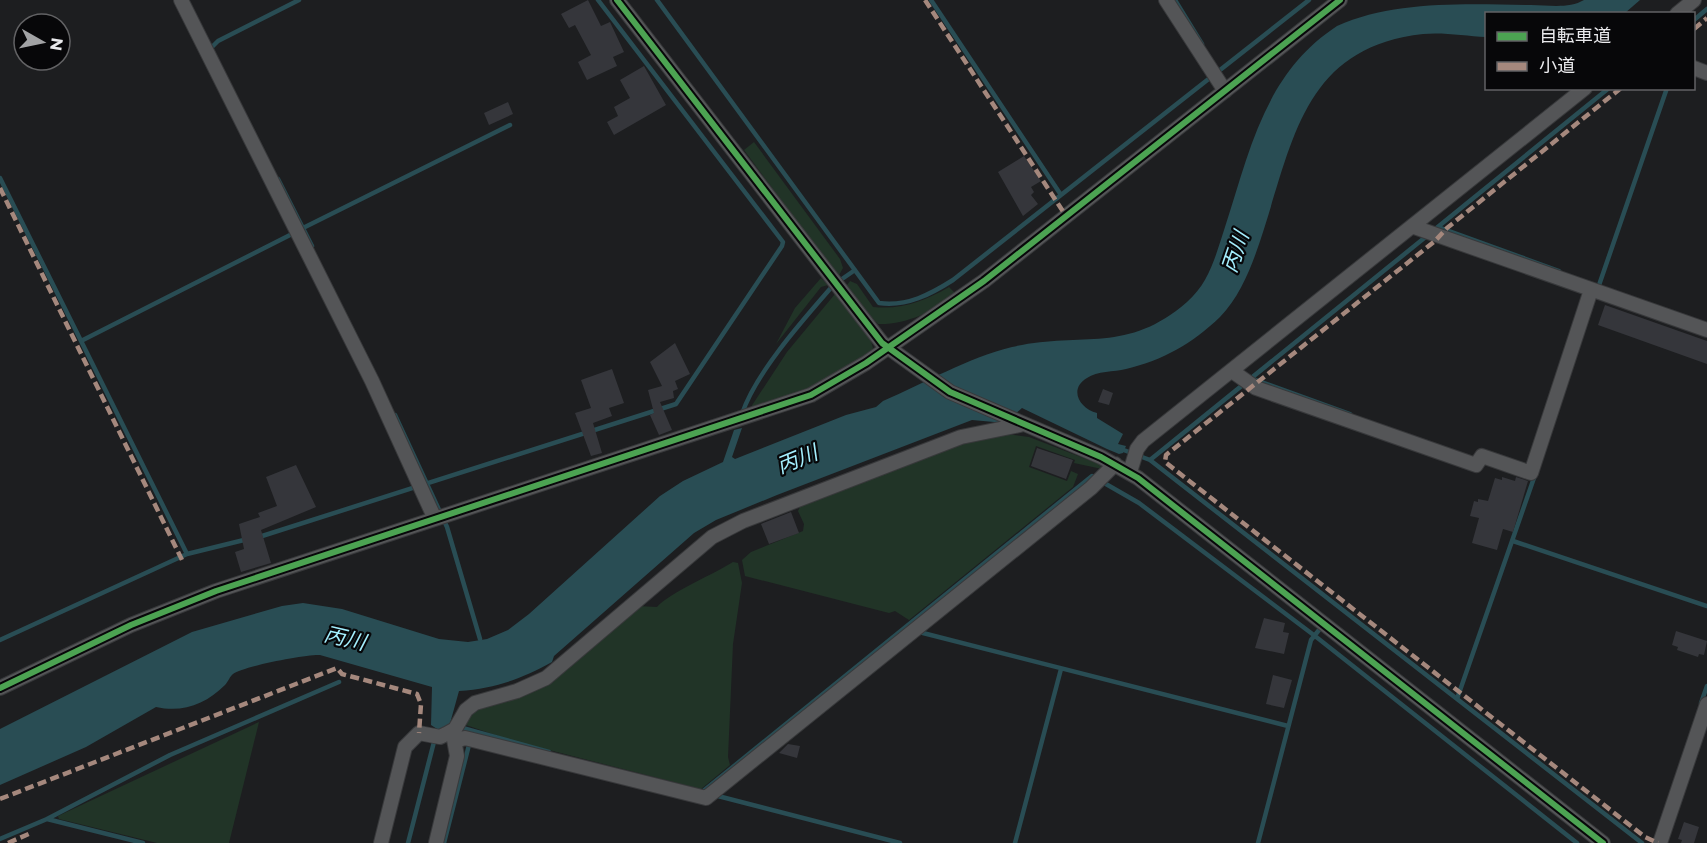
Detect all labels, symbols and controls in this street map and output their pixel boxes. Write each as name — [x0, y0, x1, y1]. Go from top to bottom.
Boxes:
north arrow — [12, 12, 72, 72]
legend — [1485, 12, 1695, 90]
text: 自転車道 — [1539, 25, 1611, 47]
text: N — [46, 36, 67, 52]
text: 小道 — [1539, 55, 1575, 77]
water label: 丙川 — [1216, 226, 1254, 276]
water label: 丙川 — [773, 439, 823, 478]
water label: 丙川 — [322, 621, 370, 655]

